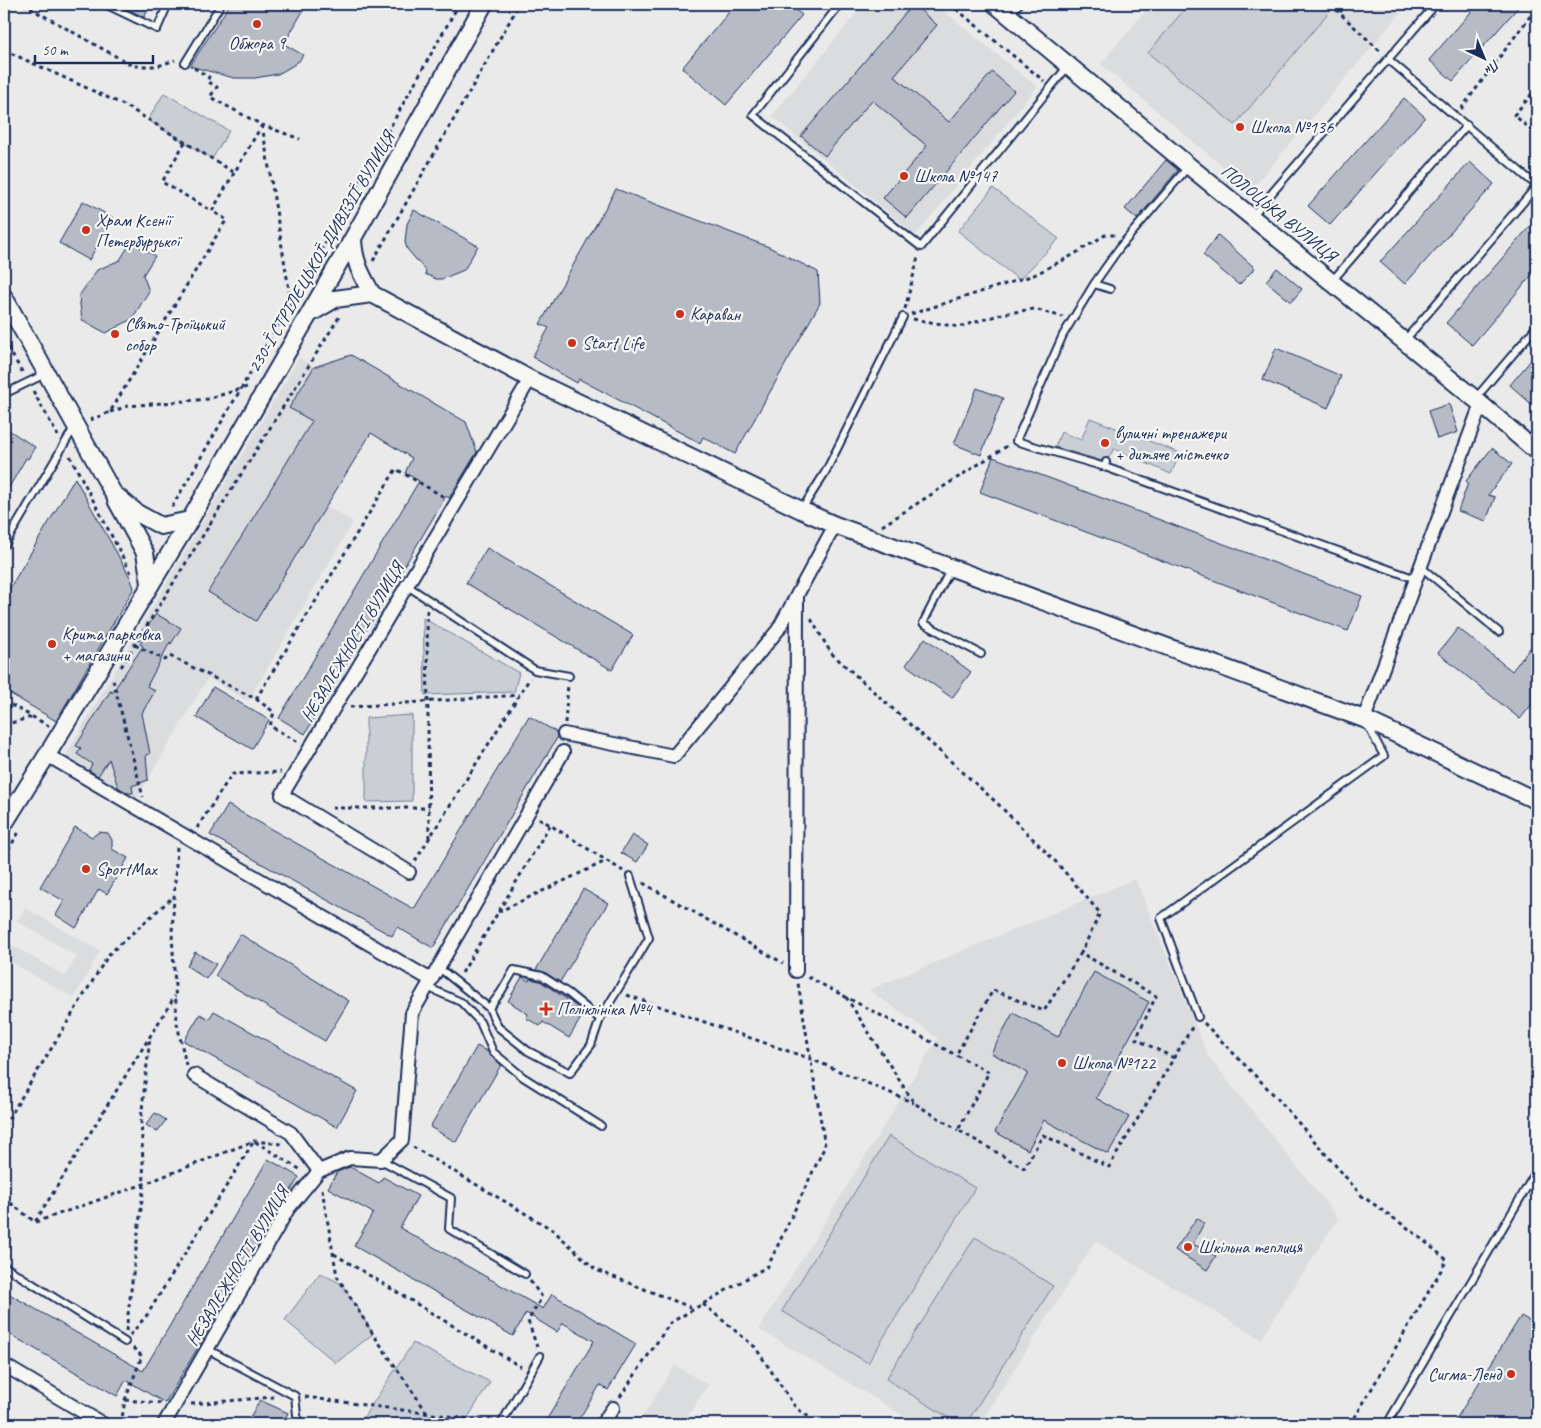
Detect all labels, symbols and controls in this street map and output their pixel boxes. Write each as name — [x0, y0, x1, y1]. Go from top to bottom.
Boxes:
marker: Обжора 9 — [251, 18, 263, 30]
scale bar — [35, 32, 152, 64]
place label: Обжора 9 — [229, 32, 287, 54]
north arrow — [1458, 32, 1508, 82]
text: 50 m — [42, 41, 69, 60]
text: Пн — [1481, 56, 1504, 79]
place label: Школа №136 — [1250, 116, 1334, 138]
marker: Школа №136 — [1234, 121, 1246, 133]
street label: 230-Ї СТРІЛЕЦЬКОЇ ДИВІЗІЇ ВУЛИЦЯ — [243, 126, 400, 376]
street label: ПОЛОЦЬКА ВУЛИЦЯ — [1217, 160, 1343, 268]
place label: Школа №147 — [914, 165, 998, 187]
marker: Школа №147 — [898, 170, 910, 182]
place label: Храм Ксенії Петербурзької — [96, 209, 183, 253]
marker: Храм Ксенії Петербурзької — [80, 224, 92, 236]
place label: Караван — [690, 303, 742, 325]
marker: Караван — [674, 308, 686, 320]
place label: Свято-Троїцький собор — [125, 313, 226, 356]
marker: Свято-Троїцький собор — [109, 328, 121, 340]
place label: Start Life — [582, 332, 645, 354]
marker: Start Life — [566, 337, 578, 349]
place label: вуличні тренажери + дитяче містечко — [1115, 422, 1230, 465]
marker: вуличні тренажери + дитяче містечко — [1099, 437, 1111, 449]
street label: НЕЗАЛЕЖНОСТІ ВУЛИЦЯ — [296, 556, 410, 726]
place label: Крита парковка + магазини — [62, 623, 162, 666]
marker: Крита парковка + магазини — [46, 638, 58, 650]
place label: SportMax — [96, 858, 159, 880]
marker: SportMax — [80, 863, 92, 875]
place label: Поліклініка №4 — [557, 998, 653, 1020]
marker: Поліклініка №4 — [539, 1002, 553, 1016]
place label: Школа №122 — [1072, 1052, 1157, 1074]
marker: Школа №122 — [1056, 1057, 1068, 1069]
street label: НЕЗАЛЕЖНОСТІ ВУЛИЦЯ — [181, 1180, 295, 1350]
place label: Шкільна теплиця — [1198, 1236, 1304, 1258]
marker: Шкільна теплиця — [1182, 1241, 1194, 1253]
place label: Сигма-Ленд — [1428, 1363, 1503, 1385]
marker: Сигма-Ленд — [1505, 1368, 1517, 1380]

